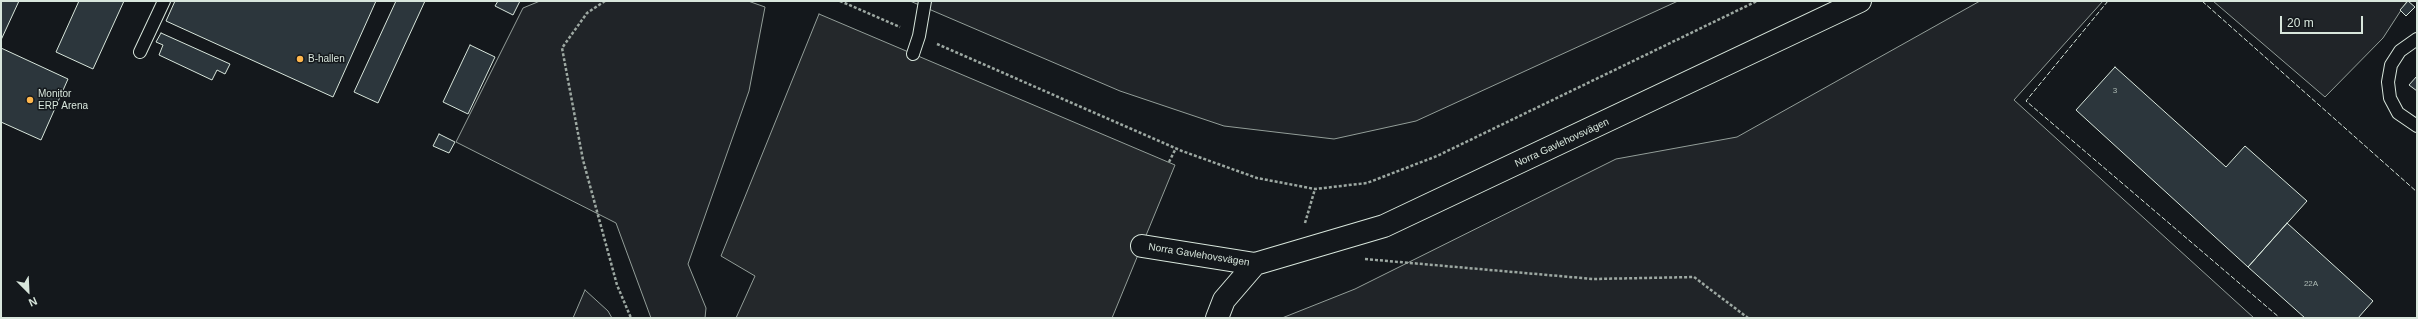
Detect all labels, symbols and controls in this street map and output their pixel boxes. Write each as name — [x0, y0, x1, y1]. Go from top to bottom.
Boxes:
scale bar — [2282, 8, 2365, 34]
text: 20 m — [2287, 16, 2314, 30]
place label: B-hallen — [308, 53, 345, 65]
marker: B-hallen — [295, 54, 305, 64]
house number: 3 — [2113, 86, 2117, 96]
place label: Monitor ERP Arena — [38, 88, 88, 112]
marker: Monitor ERP Arena — [25, 95, 35, 105]
street label: Norra Gavlehovsvägen — [1513, 116, 1611, 170]
street label: Norra Gavlehovsvägen — [1148, 241, 1250, 269]
north arrow — [8, 271, 48, 311]
house number: 22A — [2304, 279, 2318, 289]
text: N — [27, 295, 39, 309]

